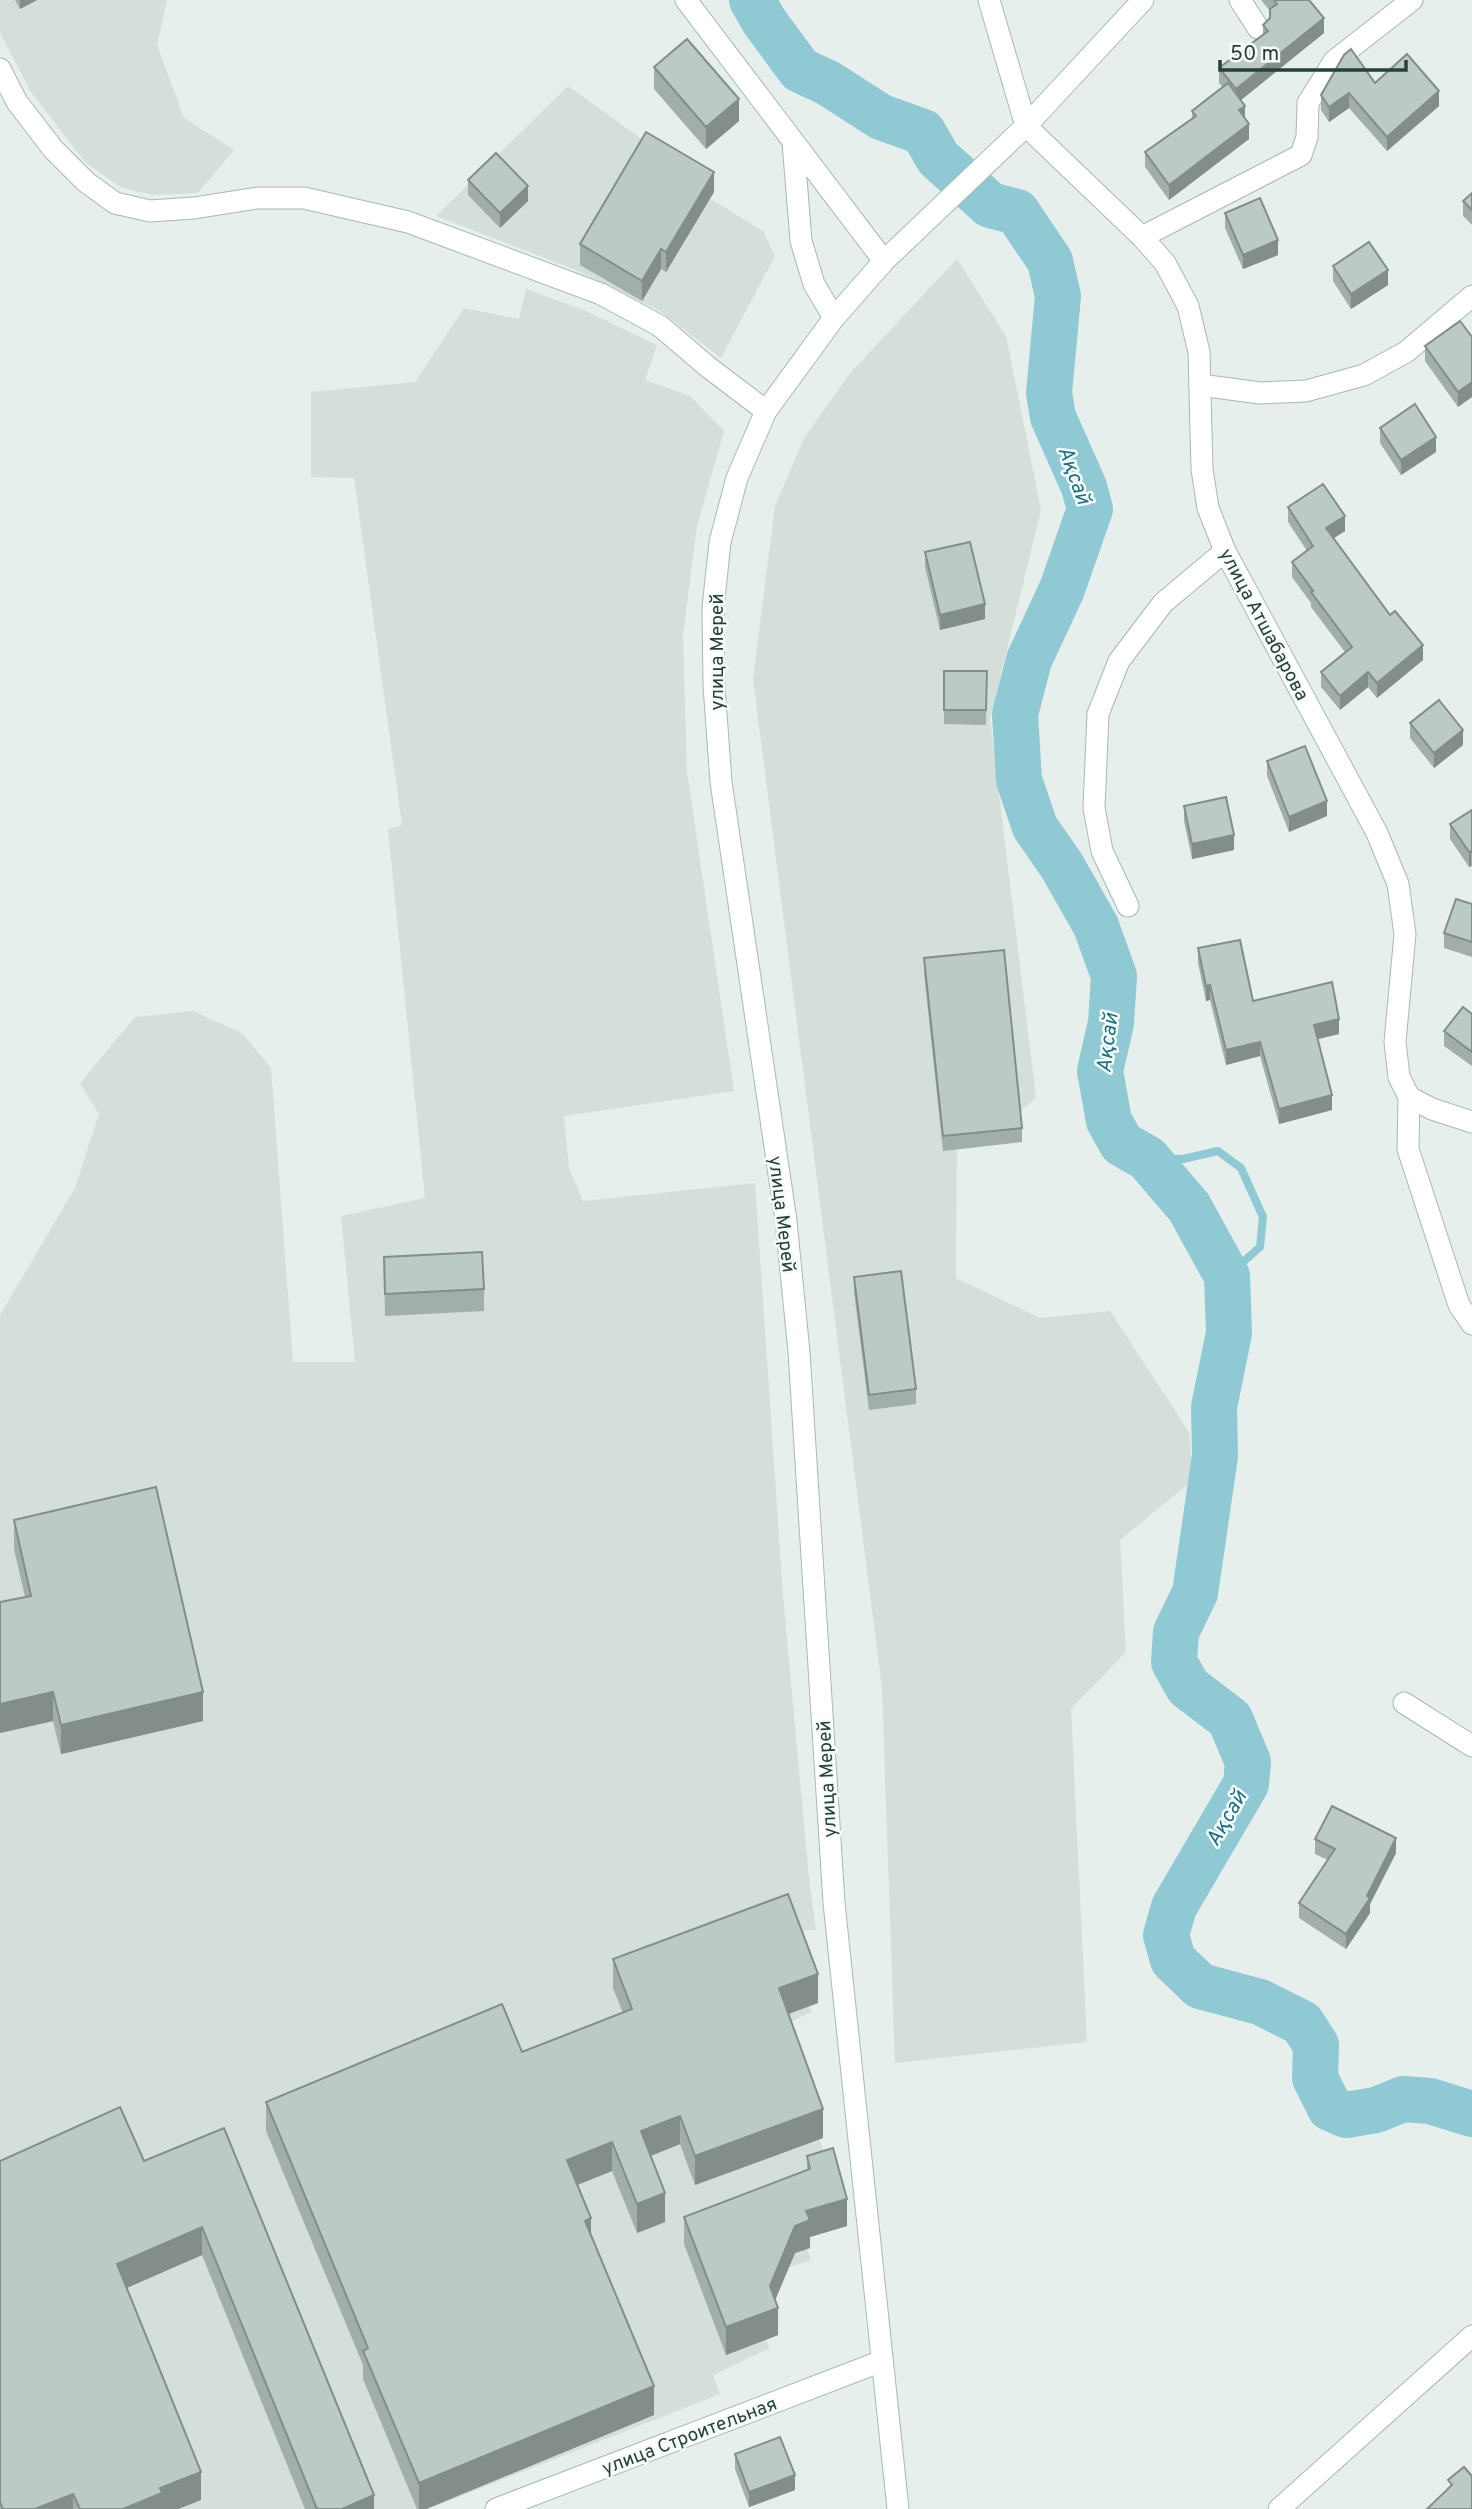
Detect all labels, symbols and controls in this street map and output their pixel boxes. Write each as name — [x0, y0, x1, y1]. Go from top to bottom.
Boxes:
scale bar — [1220, 28, 1406, 72]
text: 50 m — [1230, 41, 1279, 68]
water label: Ақсай — [1051, 443, 1097, 509]
street label: улица Атшабарова — [1213, 545, 1313, 705]
street label: улица Мерей — [706, 593, 730, 711]
water label: Ақсай — [1091, 1011, 1126, 1075]
street label: улица Мерей — [762, 1155, 800, 1274]
street label: улица Мерей — [813, 1720, 843, 1838]
water label: Ақсай — [1201, 1785, 1254, 1851]
street label: улица Строительная — [599, 2392, 781, 2481]

